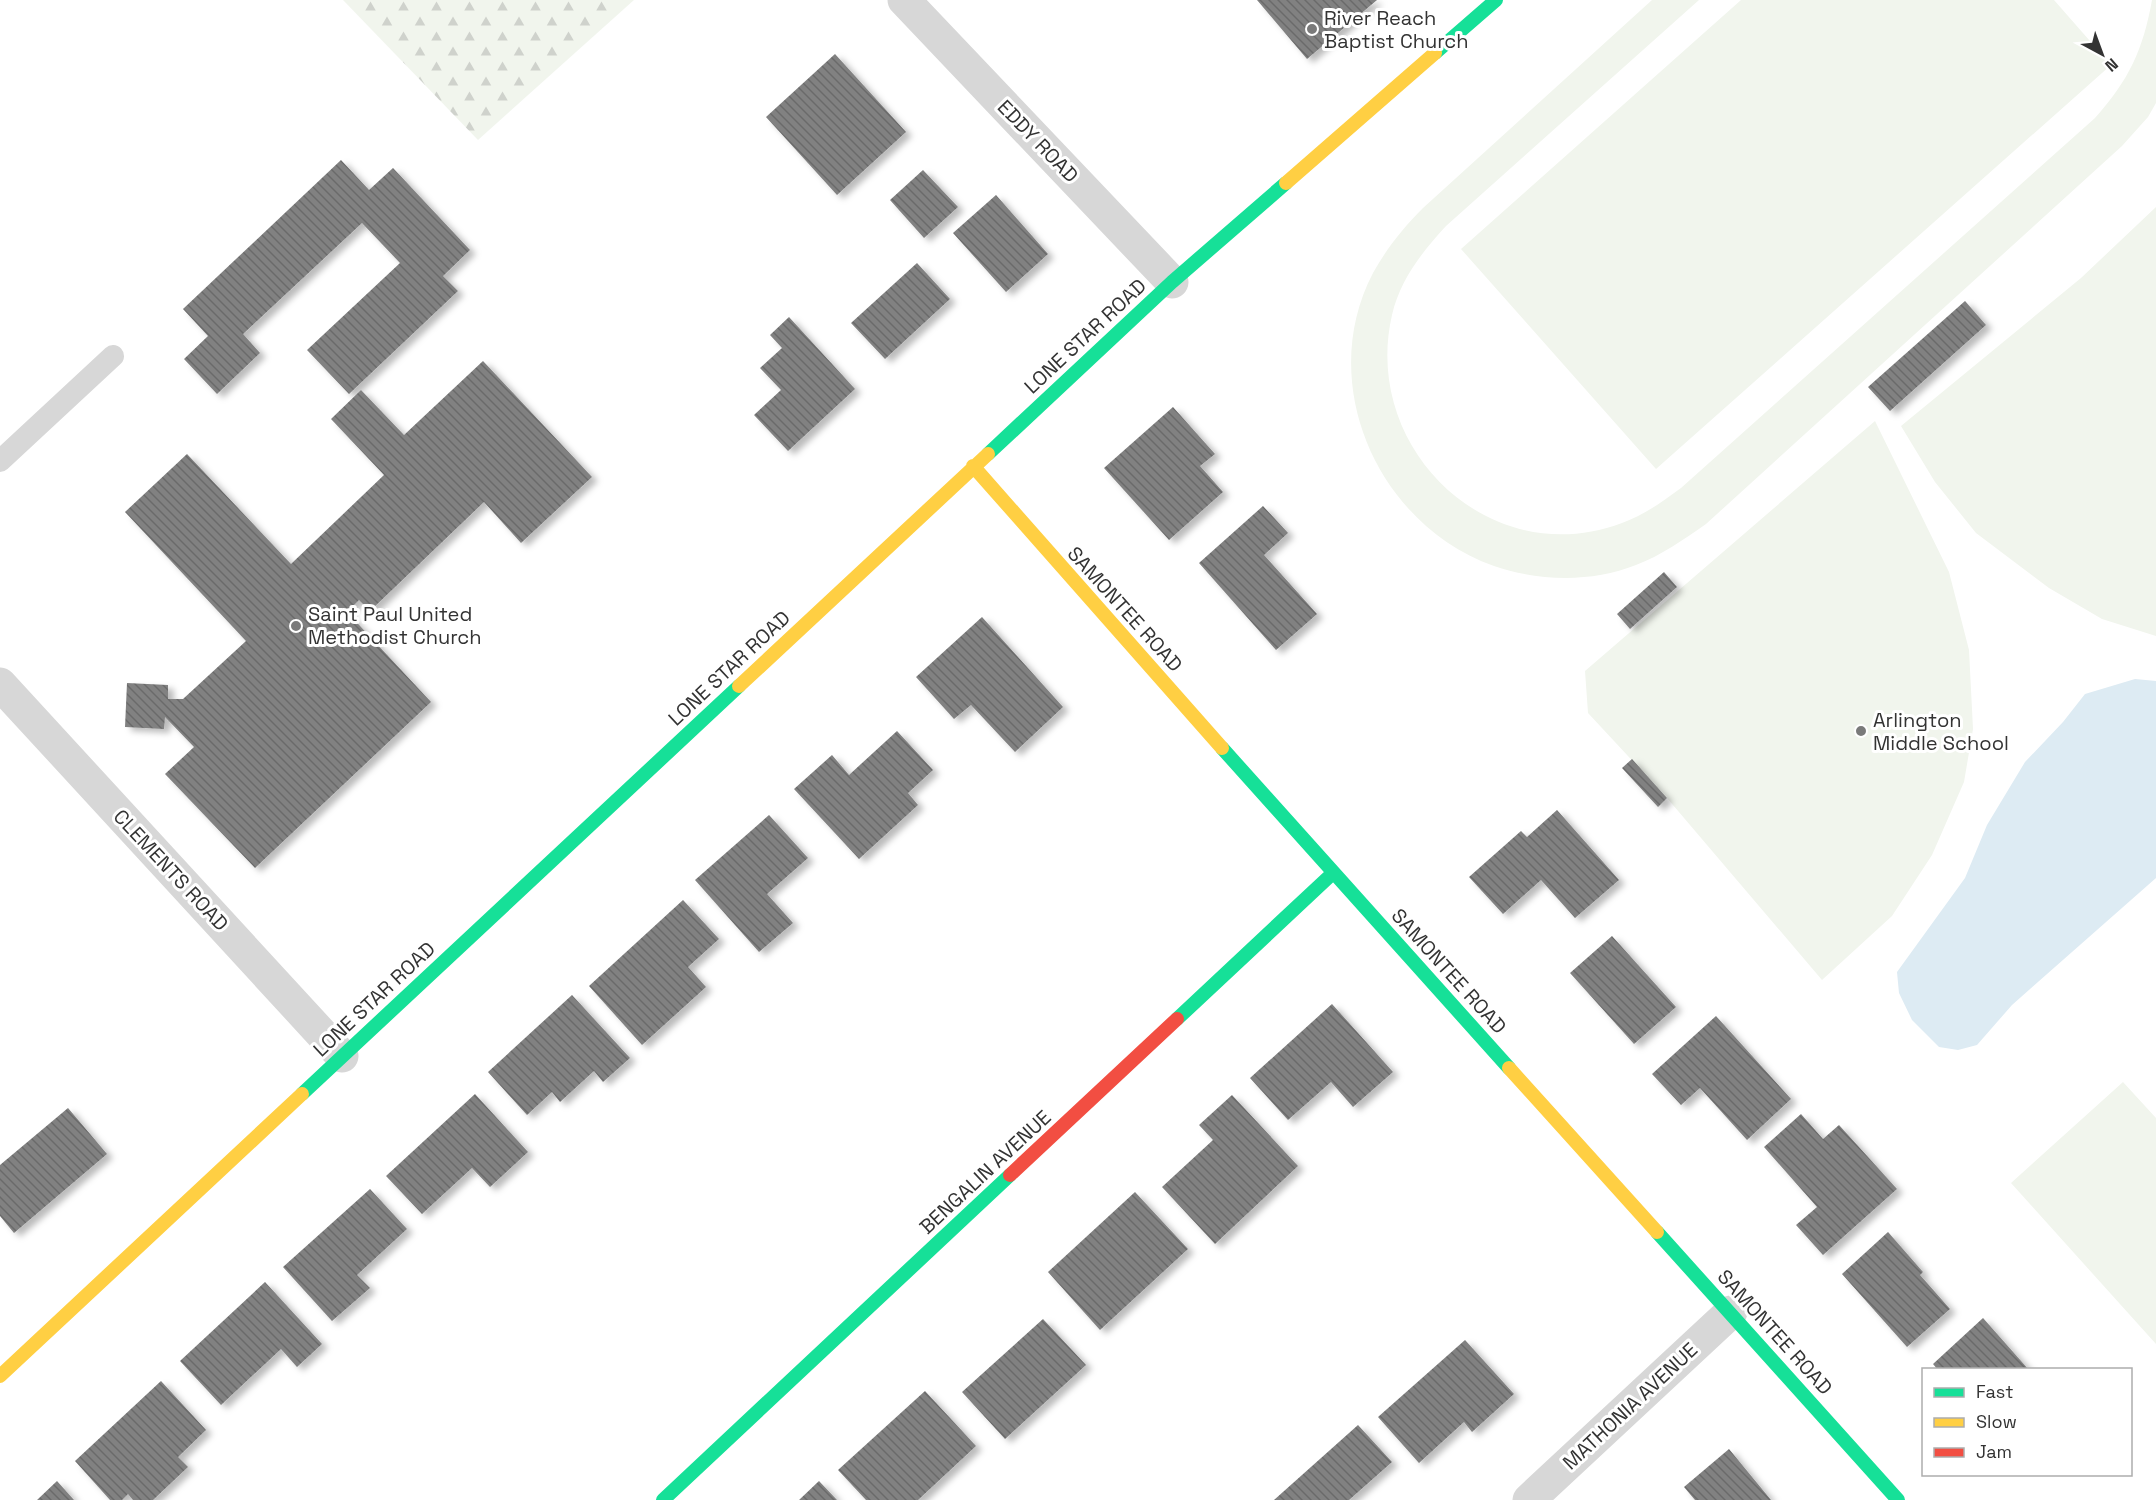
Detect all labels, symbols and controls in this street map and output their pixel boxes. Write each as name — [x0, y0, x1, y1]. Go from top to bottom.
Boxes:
place label: River Reach Baptist Church — [1324, 5, 1469, 54]
marker: River Reach Baptist Church — [1305, 22, 1319, 36]
north arrow — [2072, 24, 2132, 84]
text: N — [2101, 53, 2122, 76]
street label: EDDY ROAD — [992, 94, 1084, 188]
street label: LONE STAR ROAD — [1019, 273, 1151, 399]
street label: SAMONTEE ROAD — [1062, 541, 1188, 677]
place label: Saint Paul United Methodist Church — [308, 601, 482, 650]
street label: LONE STAR ROAD — [663, 605, 795, 731]
marker: Saint Paul United Methodist Church — [289, 619, 303, 633]
place label: Arlington Middle School — [1873, 707, 2009, 756]
marker: Arlington Middle School — [1854, 724, 1868, 738]
street label: CLEMENTS ROAD — [108, 804, 234, 936]
street label: SAMONTEE ROAD — [1386, 903, 1512, 1039]
street label: LONE STAR ROAD — [308, 936, 440, 1062]
street label: BENGALIN AVENUE — [914, 1104, 1056, 1240]
street label: SAMONTEE ROAD — [1712, 1264, 1838, 1400]
street label: MATHONIA AVENUE — [1557, 1337, 1703, 1475]
legend — [1922, 1368, 2132, 1476]
text: Fast — [1976, 1380, 2013, 1403]
text: Slow — [1976, 1410, 2017, 1433]
text: Jam — [1976, 1440, 2012, 1463]

